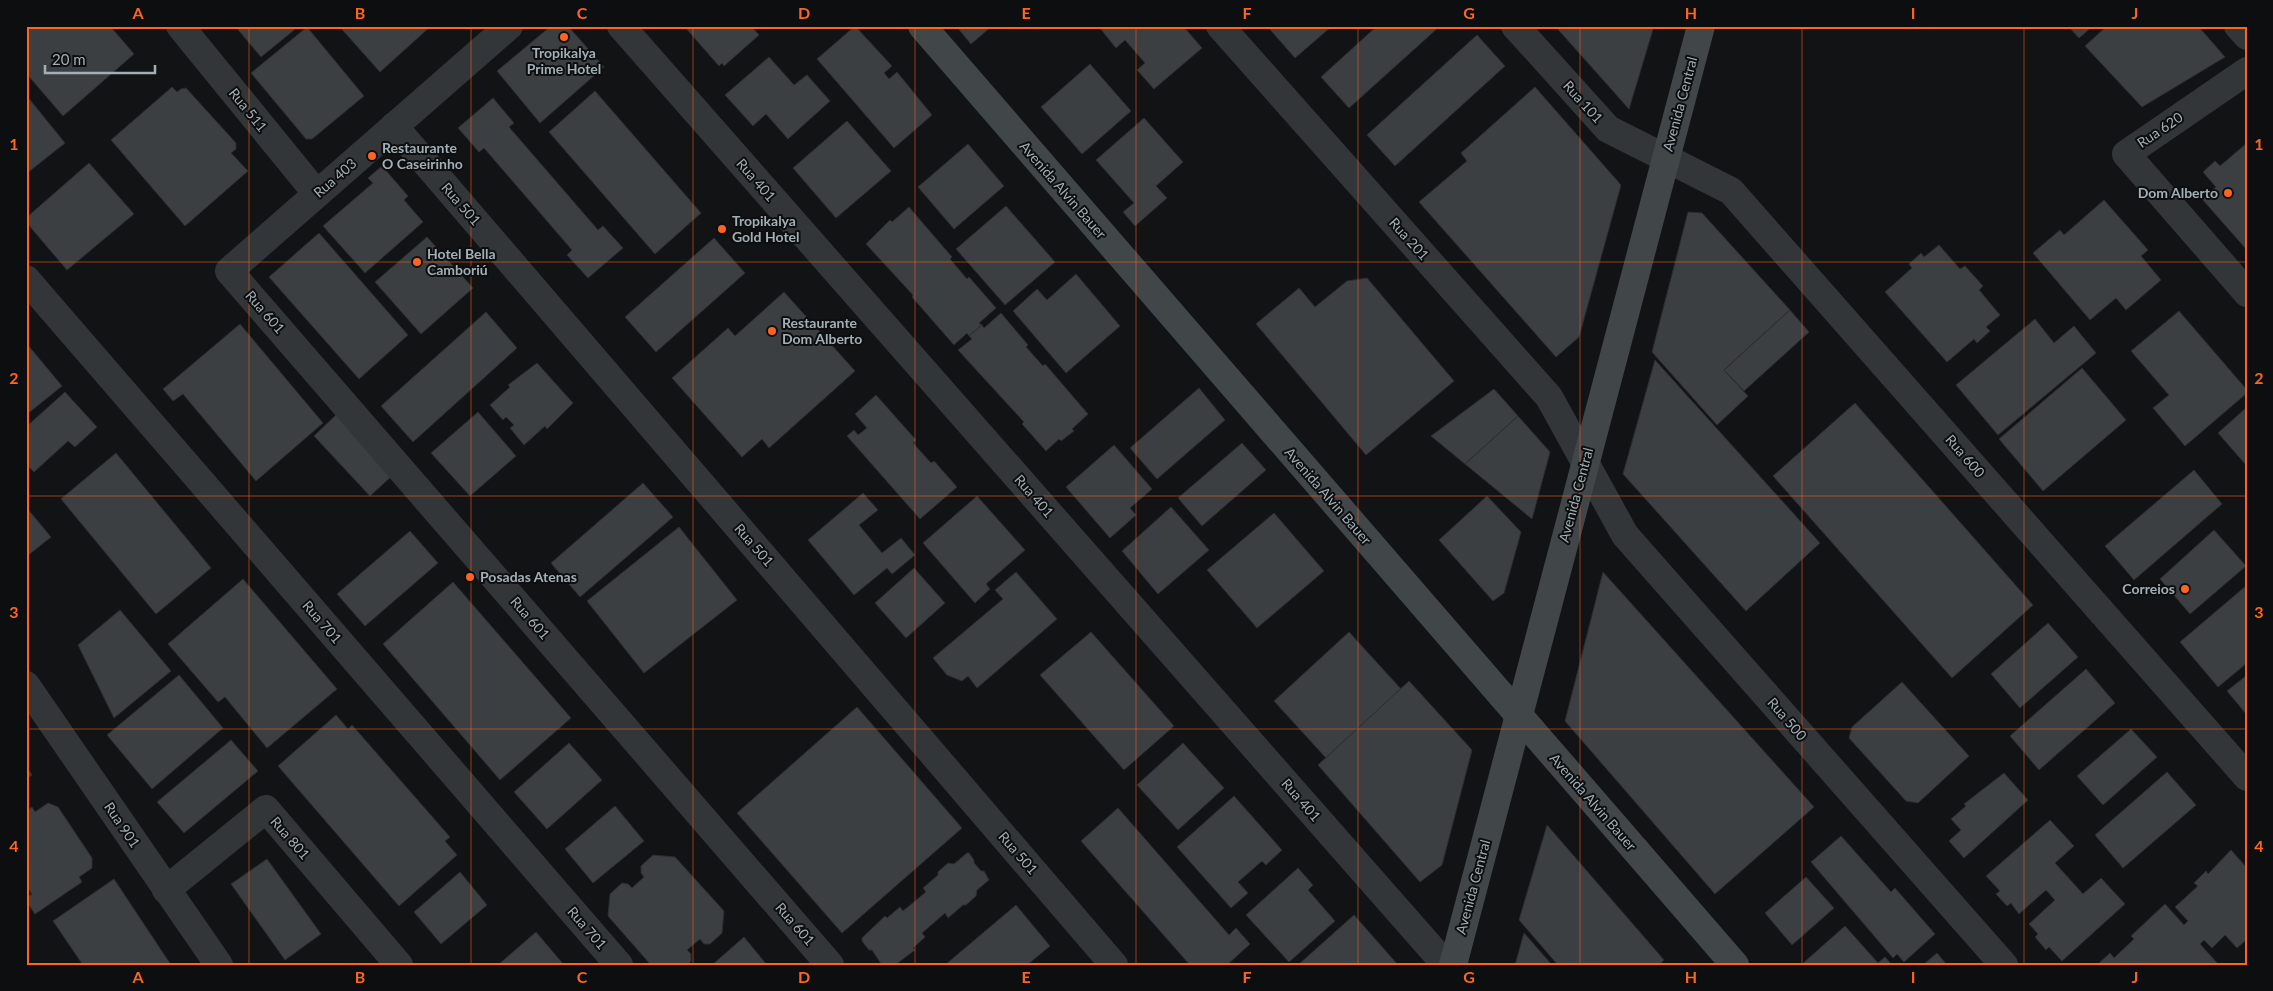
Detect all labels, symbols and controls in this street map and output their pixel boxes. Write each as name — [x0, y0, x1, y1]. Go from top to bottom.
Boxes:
text: A — [131, 3, 144, 22]
text: B — [355, 3, 365, 22]
text: C — [577, 3, 588, 22]
text: D — [798, 3, 810, 22]
text: E — [1021, 3, 1031, 22]
text: F — [1242, 3, 1252, 22]
text: G — [1463, 3, 1475, 22]
text: H — [1685, 3, 1697, 22]
text: I — [1911, 3, 1915, 22]
text: J — [2132, 3, 2138, 22]
marker: Tropikalya Prime Hotel — [558, 31, 570, 43]
scale bar — [45, 42, 155, 74]
place label: Tropikalya Prime Hotel — [527, 44, 601, 77]
text: 20 m — [52, 50, 86, 68]
street label: Avenida Central — [1659, 55, 1700, 153]
street label: Rua 101 — [1560, 77, 1607, 126]
street label: Rua 511 — [226, 84, 271, 135]
street label: Rua 620 — [2134, 108, 2186, 151]
text: 1 — [9, 134, 19, 153]
text: 1 — [2254, 134, 2264, 153]
street label: Avenida Alvin Bauer — [1016, 138, 1110, 242]
place label: Restaurante O Caseirinho — [382, 139, 463, 172]
marker: Restaurante O Caseirinho — [366, 150, 378, 162]
street label: Rua 403 — [310, 154, 360, 201]
street label: Rua 401 — [733, 155, 780, 205]
street label: Rua 501 — [438, 179, 485, 229]
place label: Dom Alberto — [2138, 184, 2218, 201]
marker: Dom Alberto — [2222, 187, 2234, 199]
place label: Tropikalya Gold Hotel — [732, 212, 800, 245]
street label: Rua 201 — [1386, 214, 1433, 263]
marker: Tropikalya Gold Hotel — [716, 223, 728, 235]
place label: Hotel Bella Camboriú — [427, 245, 496, 278]
marker: Hotel Bella Camboriú — [411, 256, 423, 268]
street label: Rua 601 — [242, 287, 289, 337]
place label: Restaurante Dom Alberto — [782, 314, 862, 347]
marker: Restaurante Dom Alberto — [766, 325, 778, 337]
text: 2 — [9, 368, 19, 387]
text: 2 — [2254, 368, 2264, 387]
street label: Rua 600 — [1942, 431, 1989, 481]
street label: Avenida Alvin Bauer — [1281, 444, 1375, 548]
street label: Avenida Central — [1555, 446, 1596, 544]
street label: Rua 401 — [1011, 471, 1058, 521]
street label: Rua 501 — [731, 520, 778, 570]
place label: Posadas Atenas — [480, 568, 577, 585]
marker: Posadas Atenas — [464, 571, 476, 583]
place label: Correios — [2122, 580, 2175, 597]
marker: Correios — [2179, 583, 2191, 595]
street label: Rua 601 — [507, 593, 554, 643]
street label: Rua 701 — [299, 597, 346, 647]
text: 3 — [9, 602, 19, 621]
text: 3 — [2254, 602, 2264, 621]
street label: Rua 500 — [1764, 694, 1811, 744]
street label: Avenida Alvin Bauer — [1546, 750, 1640, 854]
street label: Rua 401 — [1278, 775, 1325, 825]
street label: Rua 901 — [101, 799, 144, 851]
street label: Rua 801 — [267, 813, 314, 863]
street label: Rua 501 — [995, 828, 1042, 878]
text: 4 — [9, 836, 19, 855]
text: 4 — [2254, 836, 2264, 855]
street label: Avenida Central — [1452, 838, 1493, 936]
street label: Rua 601 — [772, 899, 819, 949]
street label: Rua 701 — [564, 903, 611, 953]
text: A — [131, 967, 144, 986]
text: B — [355, 967, 365, 986]
text: C — [577, 967, 588, 986]
text: D — [798, 967, 810, 986]
text: E — [1021, 967, 1031, 986]
text: F — [1242, 967, 1252, 986]
text: G — [1463, 967, 1475, 986]
text: H — [1685, 967, 1697, 986]
text: I — [1911, 967, 1915, 986]
text: J — [2132, 967, 2138, 986]

